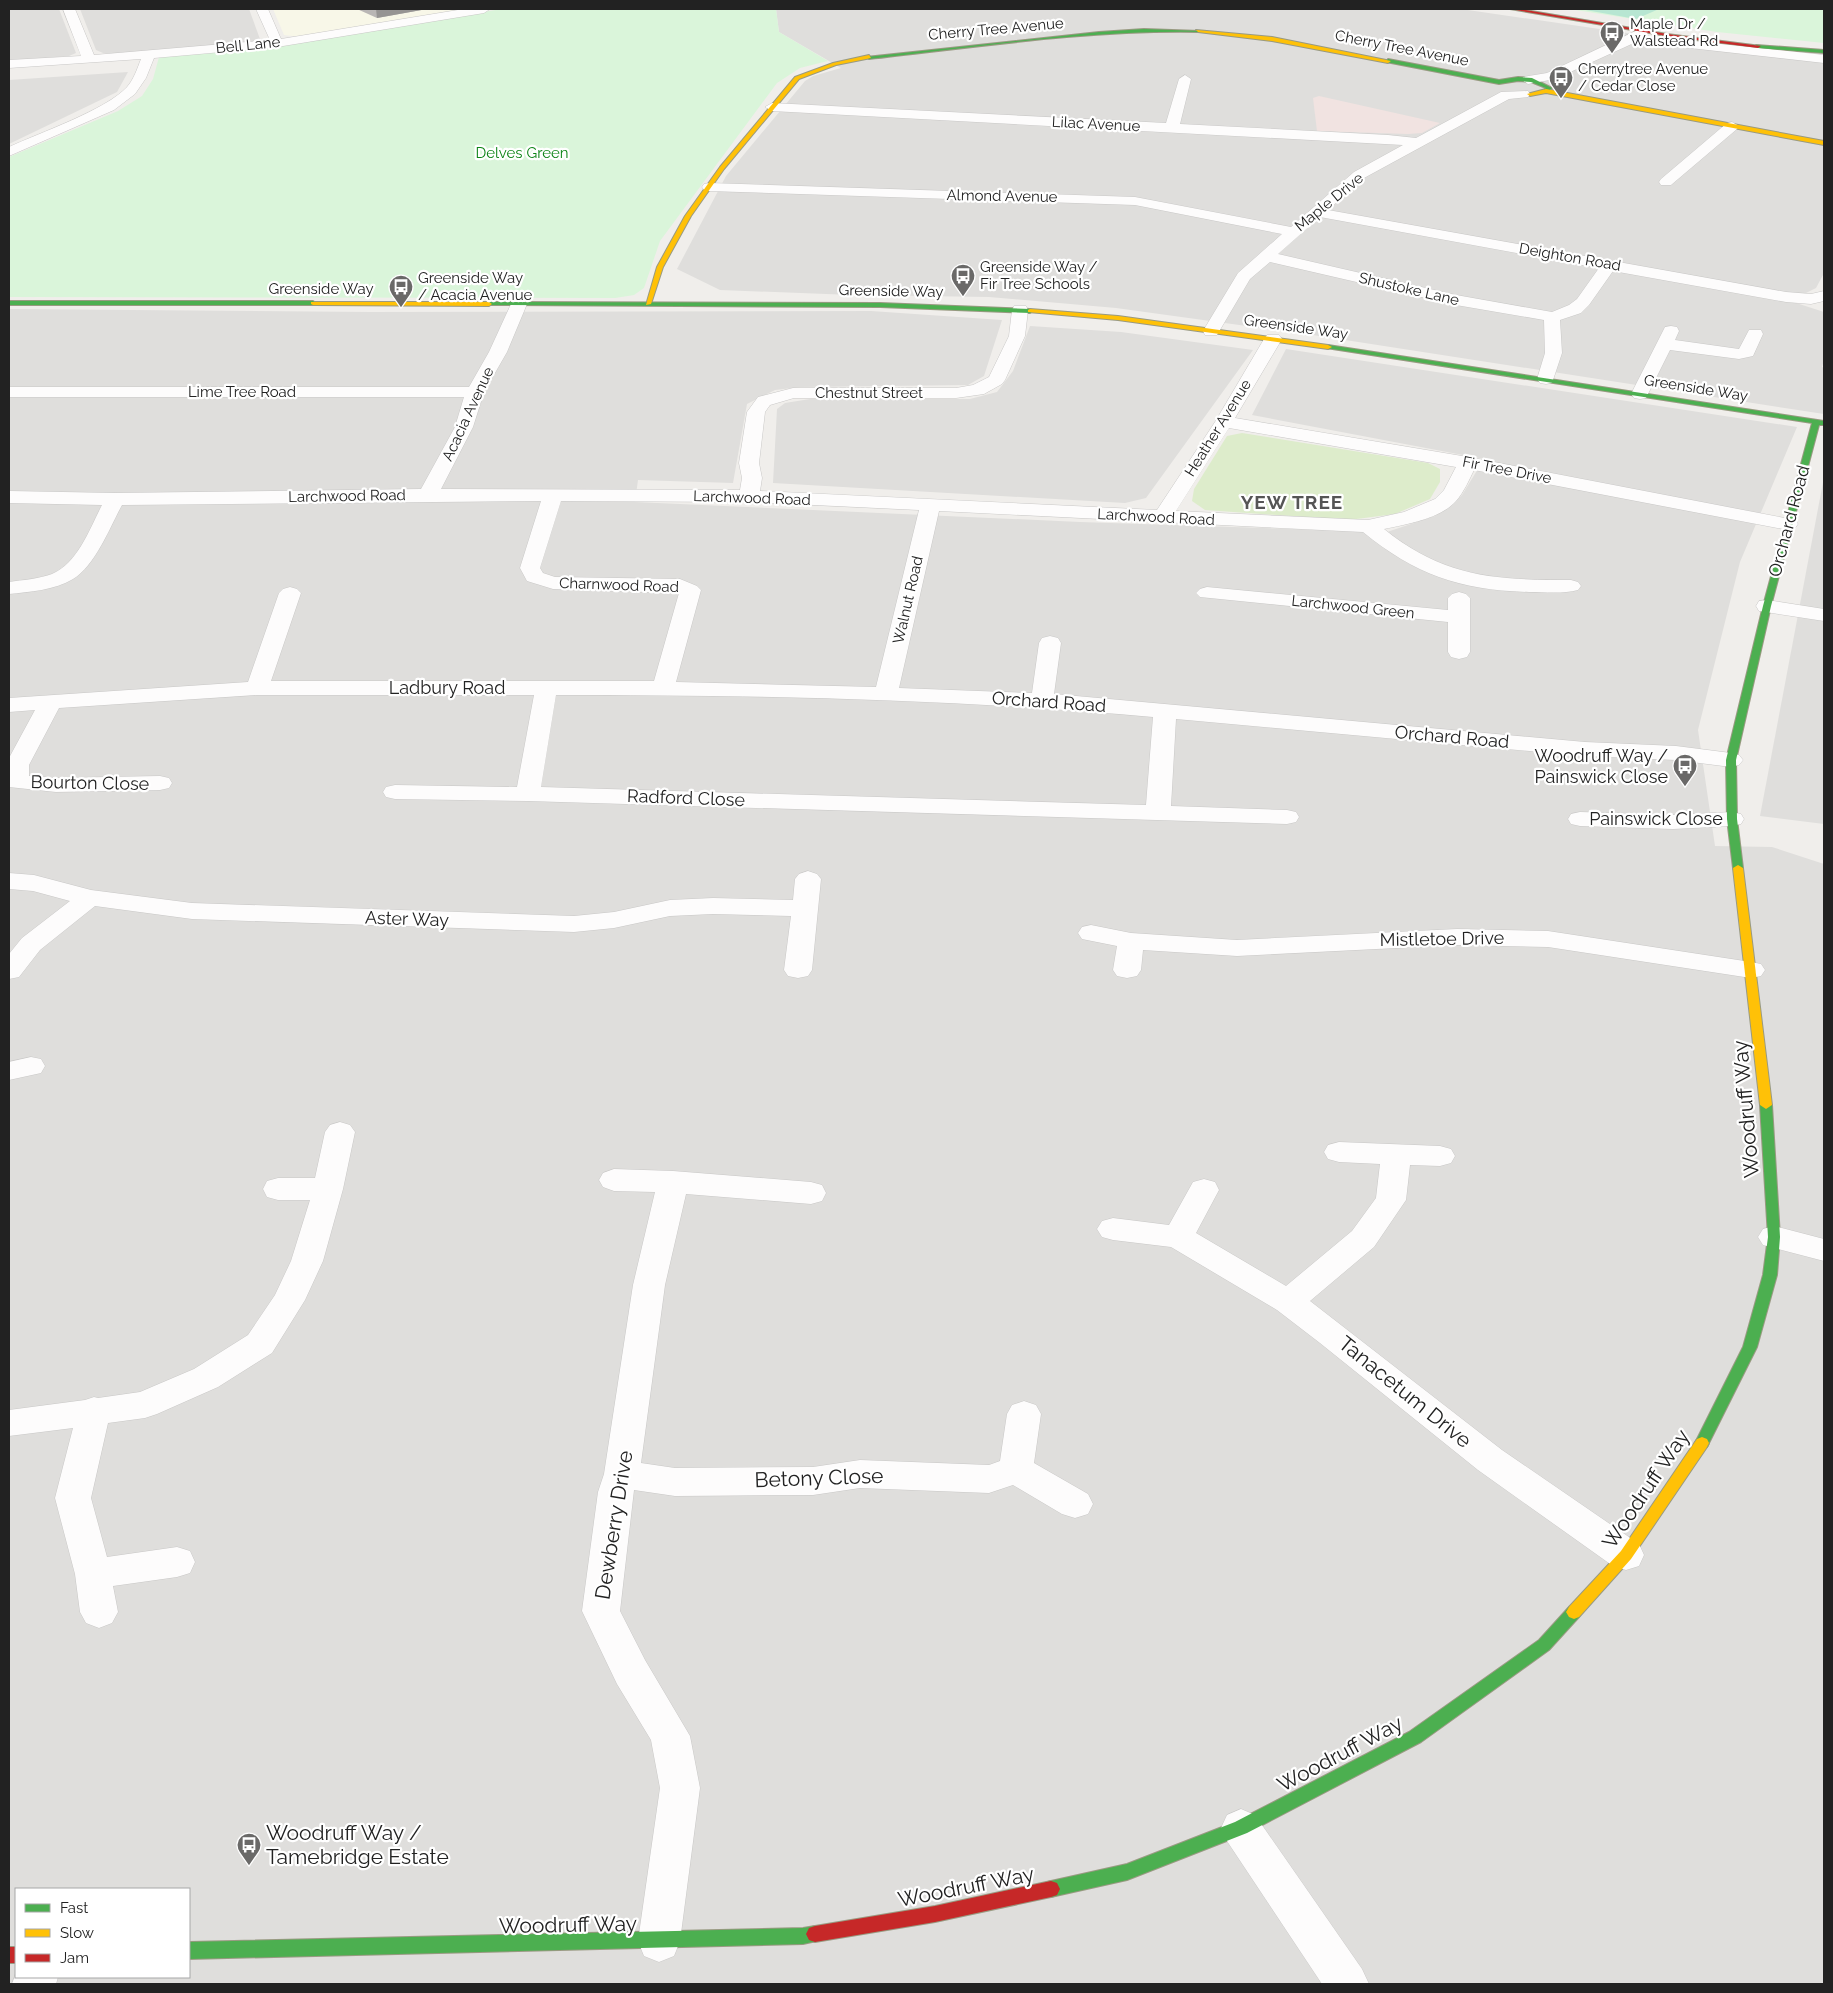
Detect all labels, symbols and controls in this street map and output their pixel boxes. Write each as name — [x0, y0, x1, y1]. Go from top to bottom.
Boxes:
street label: Cherry Tree Avenue — [928, 14, 1065, 44]
place label: Maple Dr / Walstead Rd — [1630, 15, 1718, 50]
bus stop icon: Maple Dr / Walstead Rd — [1599, 20, 1625, 54]
street label: Cherry Tree Avenue — [1334, 26, 1471, 70]
street label: Bell Lane — [215, 33, 281, 57]
place label: Cherrytree Avenue / Cedar Close — [1578, 60, 1708, 95]
bus stop icon: Cherrytree Avenue / Cedar Close — [1548, 65, 1574, 99]
street label: Lilac Avenue — [1051, 113, 1141, 135]
park label: Delves Green — [475, 144, 569, 162]
street label: Maple Drive — [1291, 169, 1367, 235]
street label: Almond Avenue — [946, 186, 1058, 206]
street label: Deighton Road — [1518, 239, 1622, 275]
place label: Greenside Way / Fir Tree Schools — [980, 258, 1098, 293]
bus stop icon: Greenside Way / Fir Tree Schools — [950, 263, 976, 297]
place label: Greenside Way / Acacia Avenue — [418, 269, 533, 304]
street label: Shustoke Lane — [1357, 269, 1461, 309]
bus stop icon: Greenside Way / Acacia Avenue — [388, 274, 414, 308]
street label: Greenside Way — [268, 280, 374, 298]
street label: Greenside Way — [838, 281, 944, 301]
street label: Greenside Way — [1243, 311, 1349, 343]
street label: Acacia Avenue — [438, 364, 498, 464]
street label: Greenside Way — [1643, 371, 1749, 405]
street label: Heather Avenue — [1181, 376, 1255, 480]
street label: Lime Tree Road — [188, 383, 296, 401]
street label: Chestnut Street — [815, 384, 923, 402]
street label: Fir Tree Drive — [1461, 453, 1553, 488]
street label: Orchard Road — [1764, 463, 1814, 579]
street label: Larchwood Road — [288, 486, 406, 506]
street label: Larchwood Road — [693, 487, 811, 509]
district label: YEW TREE — [1241, 491, 1343, 513]
street label: Larchwood Road — [1097, 505, 1215, 529]
street label: Walnut Road — [889, 554, 927, 646]
street label: Charnwood Road — [559, 574, 679, 596]
street label: Larchwood Green — [1290, 592, 1416, 622]
street label: Ladbury Road — [389, 677, 505, 698]
street label: Orchard Road — [991, 687, 1107, 716]
street label: Orchard Road — [1394, 721, 1510, 752]
place label: Woodruff Way / Painswick Close — [1534, 745, 1668, 787]
bus stop icon: Woodruff Way / Painswick Close — [1672, 753, 1698, 787]
street label: Bourton Close — [31, 771, 150, 794]
street label: Radford Close — [627, 785, 746, 810]
street label: Painswick Close — [1589, 808, 1723, 829]
street label: Aster Way — [365, 907, 450, 930]
street label: Mistletoe Drive — [1380, 927, 1505, 950]
street label: Woodruff Way — [1727, 1039, 1764, 1179]
street label: Tanacetum Drive — [1334, 1330, 1477, 1453]
street label: Woodruff Way — [1597, 1424, 1695, 1553]
street label: Dewberry Drive — [589, 1449, 638, 1601]
street label: Betony Close — [754, 1463, 884, 1492]
street label: Woodruff Way — [1273, 1710, 1407, 1797]
place label: Woodruff Way / Tamebridge Estate — [266, 1820, 449, 1869]
bus stop icon: Woodruff Way / Tamebridge Estate — [236, 1832, 262, 1866]
street label: Woodruff Way — [896, 1861, 1036, 1912]
legend — [15, 1888, 190, 1978]
text: Fast — [60, 1899, 88, 1917]
street label: Woodruff Way — [499, 1911, 637, 1938]
text: Slow — [60, 1924, 94, 1942]
text: Jam — [60, 1949, 89, 1967]

